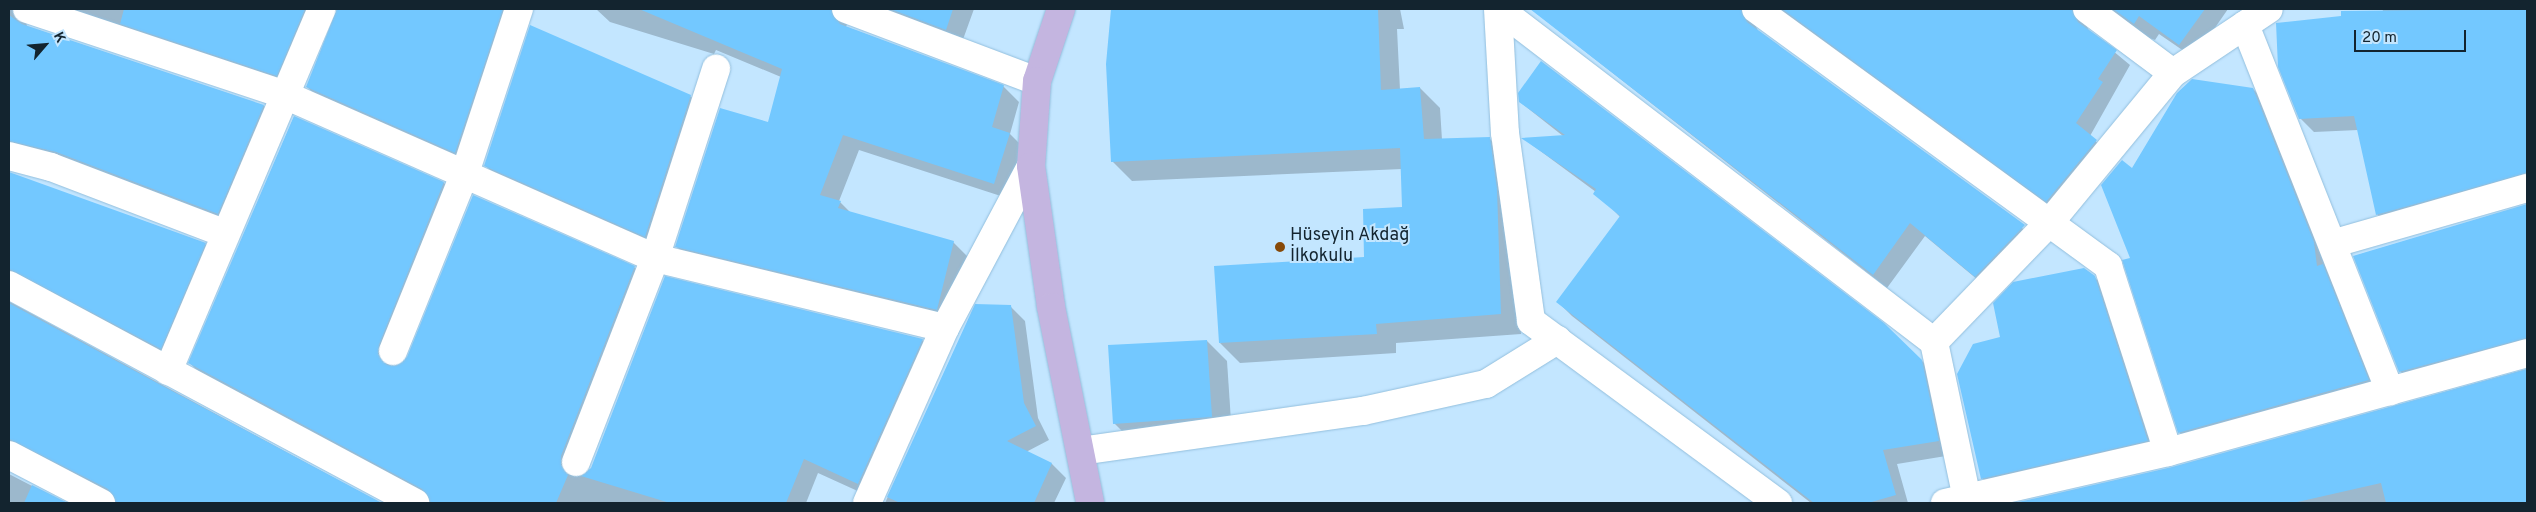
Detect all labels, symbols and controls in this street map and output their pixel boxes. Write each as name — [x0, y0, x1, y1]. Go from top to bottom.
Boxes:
north arrow — [20, 20, 70, 70]
scale bar — [2356, 20, 2468, 52]
text: 20 m — [2362, 29, 2397, 48]
text: K — [49, 30, 69, 46]
place label: Hüseyin Akdağ İlkokulu — [1290, 226, 1410, 268]
marker: Hüseyin Akdağ İlkokulu — [1274, 241, 1286, 253]

